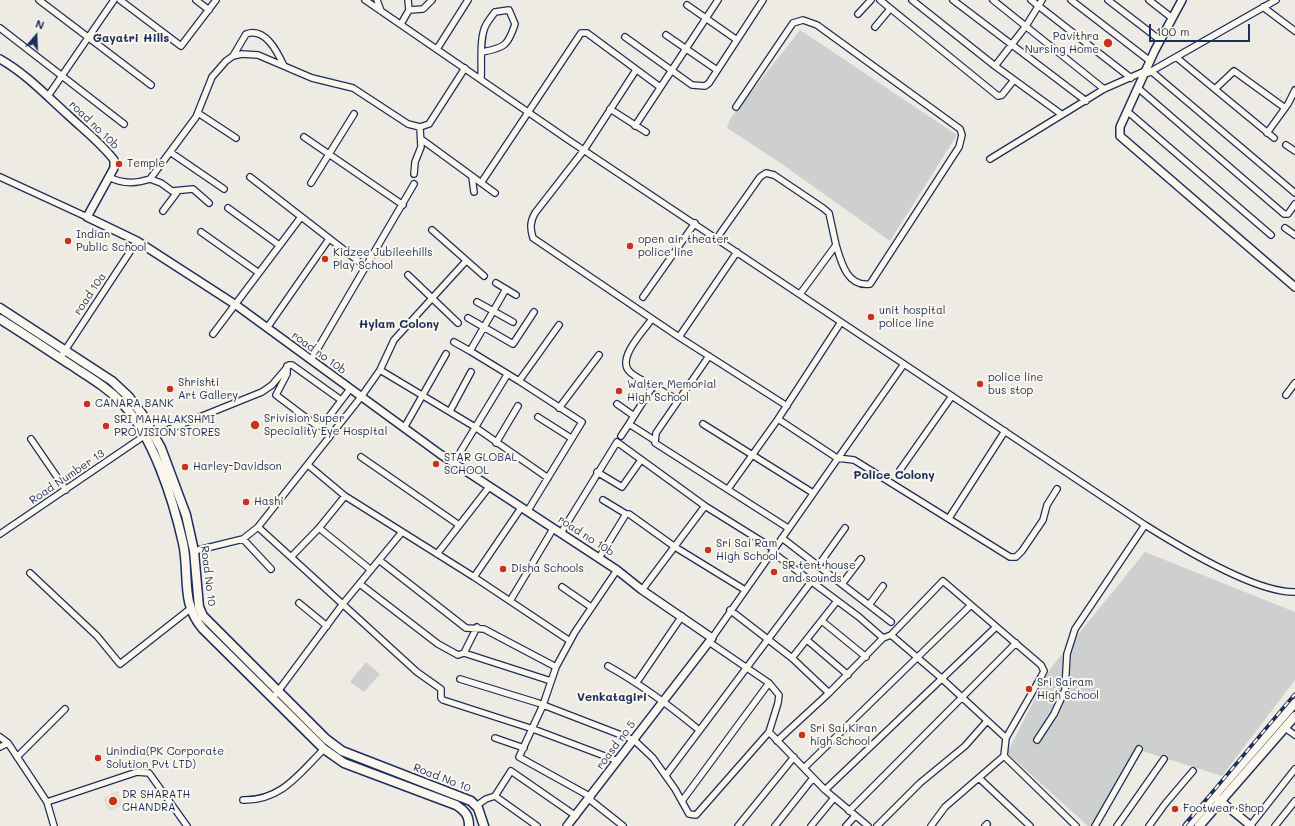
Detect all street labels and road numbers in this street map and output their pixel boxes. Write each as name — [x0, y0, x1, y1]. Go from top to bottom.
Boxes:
street label: road no 10b — [66, 98, 122, 152]
street label: road 10a — [71, 270, 109, 318]
street label: road no 10b — [289, 329, 349, 377]
street label: Road Number 13 — [27, 447, 107, 507]
street label: road no 10b — [555, 513, 617, 559]
street label: Road No 10 — [198, 545, 218, 607]
street label: roasd no 5 — [593, 718, 639, 772]
street label: Road No 10 — [411, 761, 473, 795]

